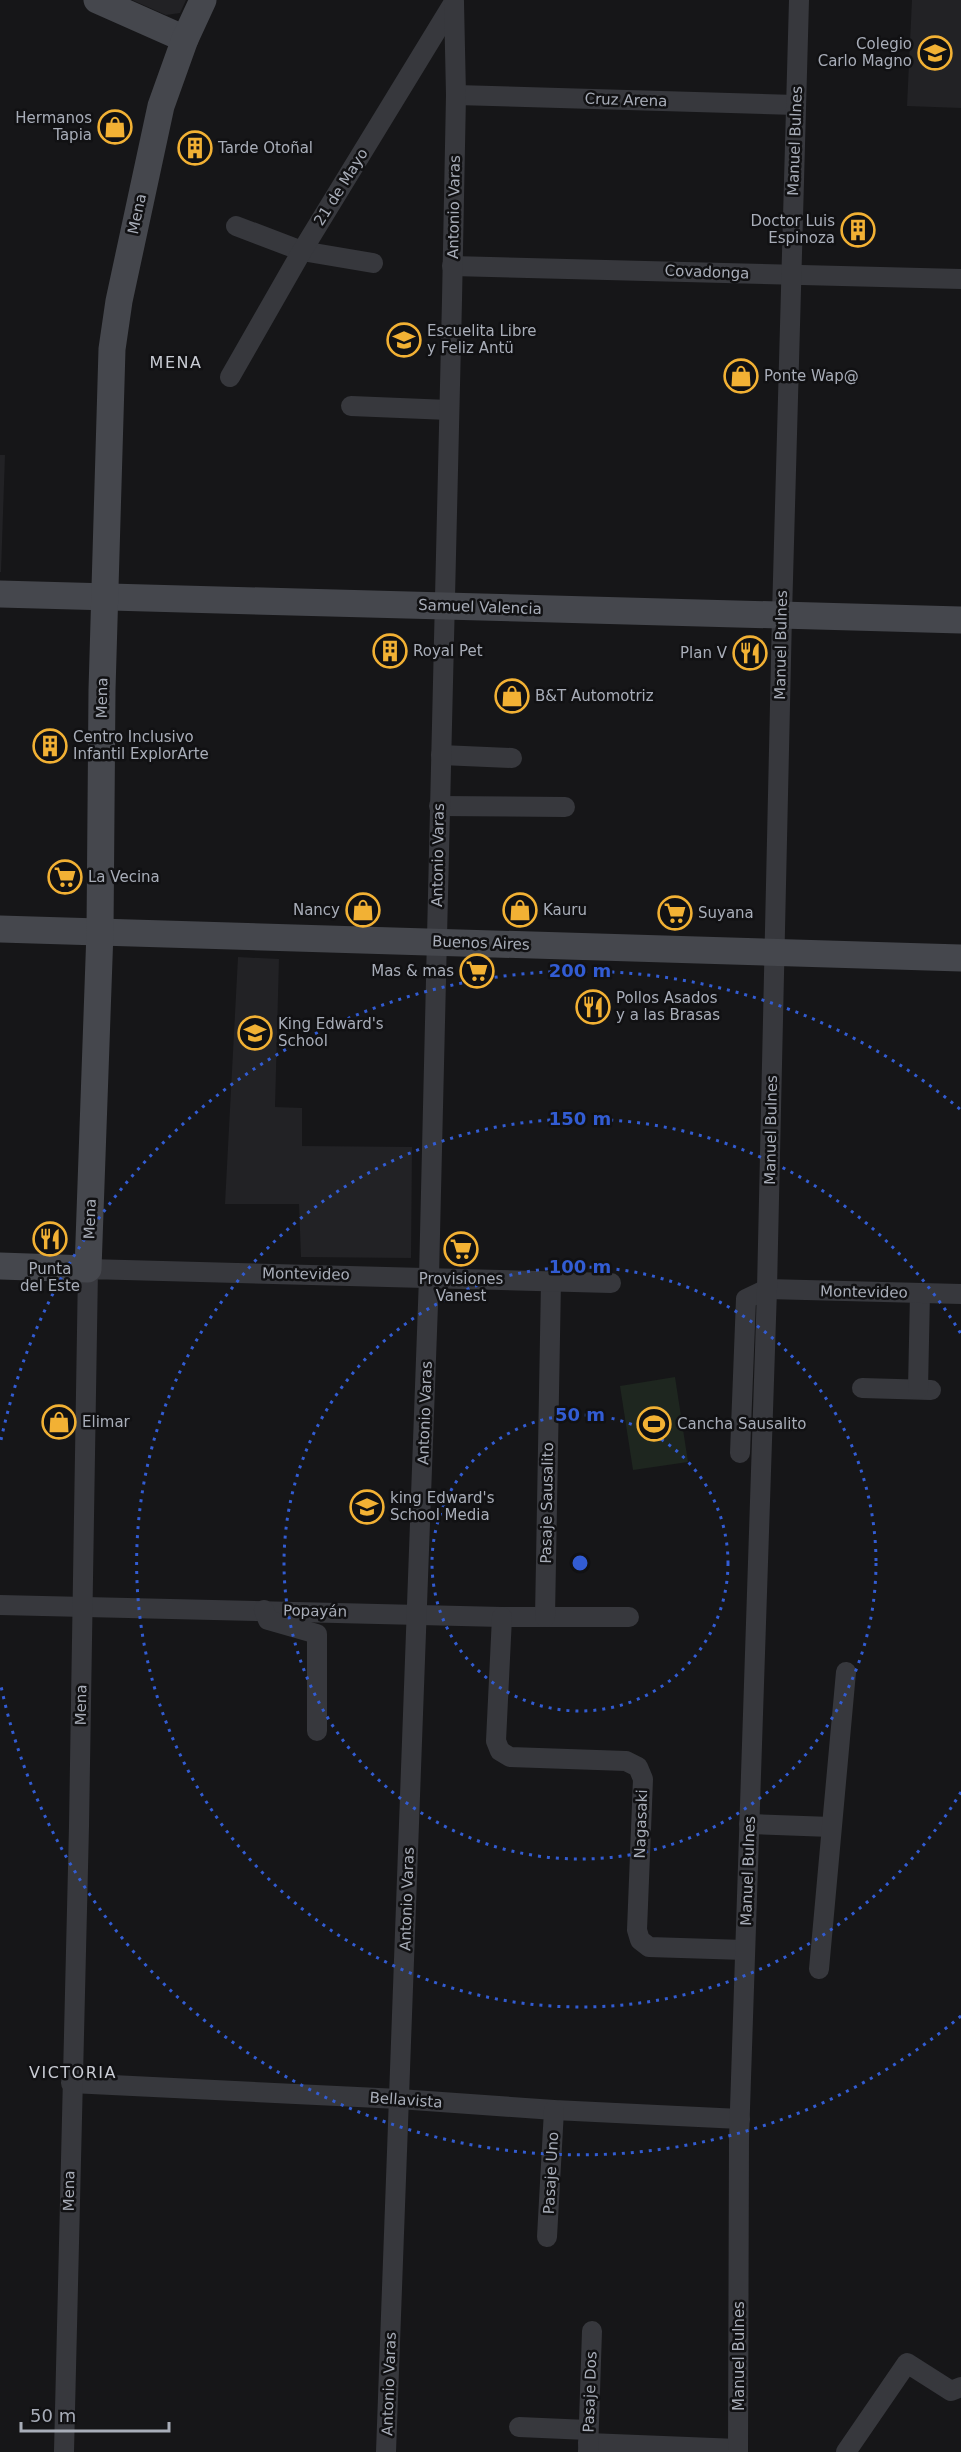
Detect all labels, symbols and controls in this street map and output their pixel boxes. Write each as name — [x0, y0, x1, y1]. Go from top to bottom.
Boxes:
place label: Colegio Carlo Magno — [818, 35, 912, 70]
school or university icon: Colegio Carlo Magno — [917, 35, 953, 71]
street label: Manuel Bulnes — [784, 86, 806, 196]
street label: Cruz Arena — [584, 90, 668, 110]
place label: Hermanos Tapia — [15, 109, 92, 144]
shop icon: Hermanos Tapia — [97, 109, 133, 145]
building icon: Tarde Otoñal — [177, 130, 213, 166]
place label: Tarde Otoñal — [217, 139, 313, 157]
street label: 21 de Mayo — [310, 145, 372, 229]
street label: Antonio Varas — [444, 155, 464, 259]
street label: Mena — [124, 192, 150, 236]
place label: Doctor Luis Espinoza — [750, 212, 835, 247]
building icon: Doctor Luis Espinoza — [840, 212, 876, 248]
street label: Covadonga — [664, 262, 750, 282]
school or university icon: Escuelita Libre y Feliz Antü — [386, 322, 422, 358]
place label: Escuelita Libre y Feliz Antü — [427, 322, 537, 357]
district label: MENA — [150, 353, 202, 372]
shop icon: Ponte Wap@ — [723, 358, 759, 394]
place label: Ponte Wap@ — [764, 367, 859, 385]
street label: Manuel Bulnes — [771, 590, 791, 700]
street label: Samuel Valencia — [418, 596, 542, 618]
building icon: Royal Pet — [372, 633, 408, 669]
restaurant icon: Plan V — [732, 635, 768, 671]
place label: Royal Pet — [413, 642, 483, 660]
place label: Plan V — [680, 644, 728, 662]
street label: Mena — [93, 677, 111, 719]
shop icon: B&T Automotriz — [494, 678, 530, 714]
place label: B&T Automotriz — [535, 687, 654, 705]
building icon: Centro Inclusivo Infantil ExplorArte — [32, 728, 68, 764]
place label: Centro Inclusivo Infantil ExplorArte — [73, 728, 209, 763]
street label: Antonio Varas — [428, 803, 448, 907]
supermarket icon: La Vecina — [47, 859, 83, 895]
place label: La Vecina — [88, 868, 160, 886]
shop icon: Nancy — [345, 892, 381, 928]
shop icon: Kauru — [502, 892, 538, 928]
supermarket icon: Suyana — [657, 895, 693, 931]
place label: Nancy — [293, 901, 340, 919]
place label: Kauru — [543, 901, 587, 919]
place label: Suyana — [698, 904, 754, 922]
street label: Buenos Aires — [432, 932, 530, 954]
supermarket icon: Mas & mas — [459, 953, 495, 989]
text: 200 m — [549, 960, 611, 981]
place label: Mas & mas — [371, 962, 454, 980]
restaurant icon: Pollos Asados y a las Brasas — [575, 989, 611, 1025]
place label: Pollos Asados y a las Brasas — [616, 989, 720, 1024]
school or university icon: King Edward's School — [237, 1015, 273, 1051]
place label: King Edward's School — [278, 1015, 384, 1050]
street label: Manuel Bulnes — [761, 1075, 781, 1185]
text: 150 m — [549, 1108, 611, 1129]
street label: Mena — [80, 1198, 100, 1240]
restaurant icon: Punta del Este — [32, 1221, 68, 1257]
supermarket icon: Provisiones Vanest — [443, 1231, 479, 1267]
text: 100 m — [549, 1256, 611, 1277]
place label: Punta del Este — [20, 1260, 80, 1295]
street label: Montevideo — [262, 1264, 350, 1284]
place label: Provisiones Vanest — [419, 1270, 503, 1305]
street label: Montevideo — [820, 1282, 908, 1302]
street label: Antonio Varas — [414, 1361, 436, 1465]
shop icon: Elimar — [41, 1404, 77, 1440]
text: 50 m — [555, 1404, 605, 1425]
sports icon: Cancha Sausalito — [636, 1406, 672, 1442]
place label: Elimar — [82, 1413, 131, 1431]
place label: Cancha Sausalito — [677, 1415, 807, 1433]
street label: Pasaje Sausalito — [537, 1442, 557, 1564]
school or university icon: king Edward's School Media — [349, 1489, 385, 1525]
place label: king Edward's School Media — [390, 1489, 495, 1524]
centre of rings — [570, 1553, 590, 1573]
street label: Popayán — [283, 1601, 347, 1621]
street label: Mena — [72, 1684, 90, 1726]
street label: Nagasaki — [631, 1789, 651, 1859]
street label: Manuel Bulnes — [737, 1816, 759, 1926]
street label: Antonio Varas — [396, 1847, 418, 1951]
district label: VICTORIA — [29, 2063, 117, 2082]
street label: Bellavista — [369, 2088, 443, 2112]
street label: Pasaje Uno — [540, 2131, 562, 2215]
street label: Mena — [60, 2170, 78, 2212]
street label: Manuel Bulnes — [730, 2301, 748, 2411]
street label: Antonio Varas — [378, 2332, 400, 2436]
street label: Pasaje Dos — [580, 2351, 600, 2433]
scale bar — [21, 2395, 170, 2433]
text: 50 m — [30, 2405, 76, 2426]

